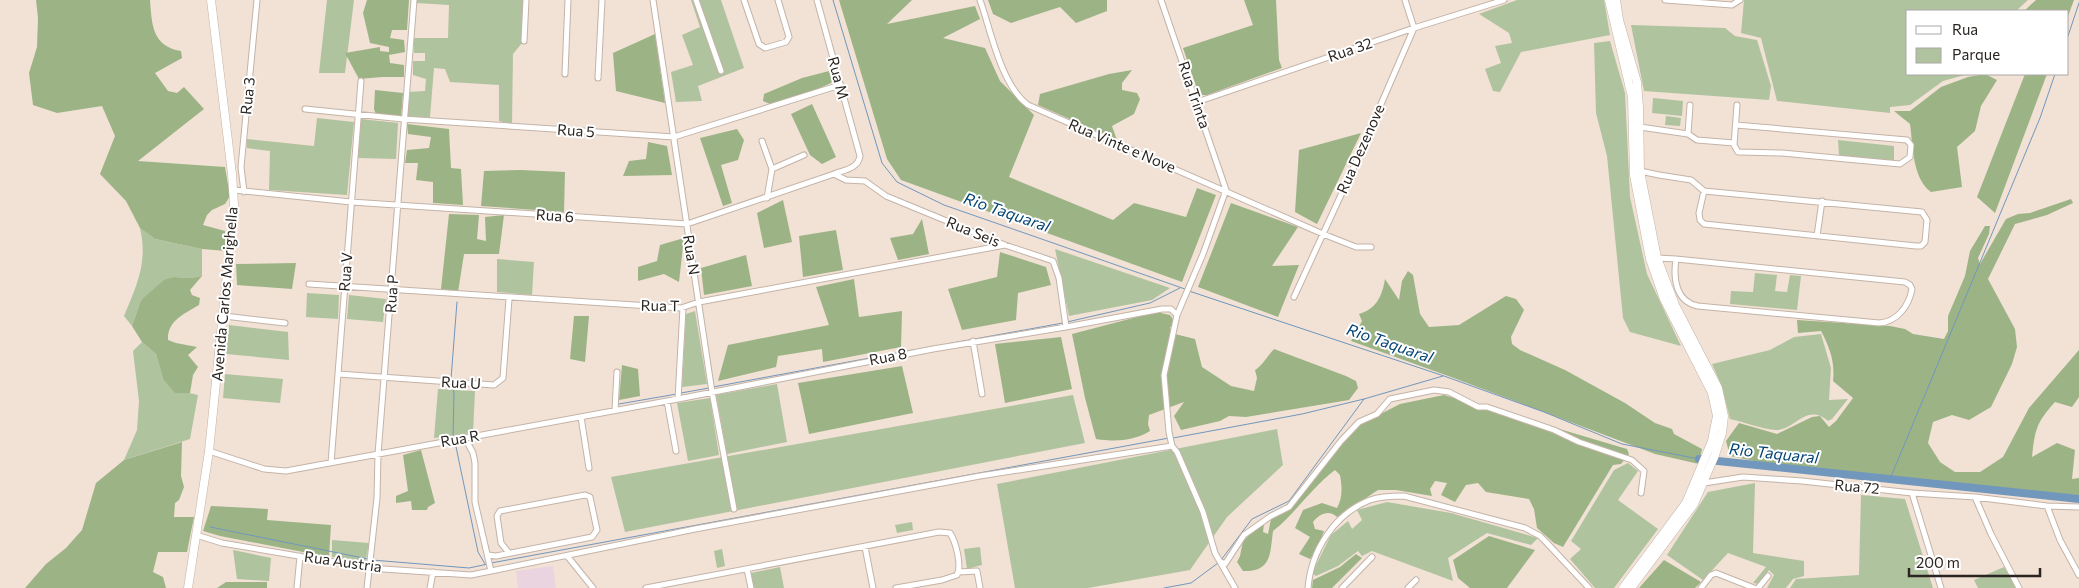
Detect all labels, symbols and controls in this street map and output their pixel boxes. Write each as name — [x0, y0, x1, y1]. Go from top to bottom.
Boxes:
legend — [1906, 10, 2069, 75]
text: Rua — [1952, 20, 1978, 38]
street label: Rua 32 — [1325, 33, 1374, 65]
text: Parque — [1952, 45, 2000, 63]
street label: Rua M — [825, 54, 853, 101]
street label: Rua Trinta — [1175, 59, 1215, 131]
street label: Rua 3 — [236, 76, 258, 116]
street label: Rua Dezenove — [1332, 101, 1388, 196]
street label: Rua Vinte e Nove — [1066, 114, 1179, 176]
street label: Rua 5 — [557, 120, 595, 140]
water label: Rio Taquaral — [962, 188, 1054, 235]
street label: Rua 6 — [535, 205, 575, 225]
street label: Avenida Carlos Marighella — [207, 206, 241, 382]
street label: Rua Seis — [944, 212, 1003, 250]
street label: Rua N — [680, 233, 704, 276]
street label: Rua V — [335, 252, 355, 292]
street label: Rua P — [381, 274, 401, 314]
street label: Rua T — [641, 296, 680, 314]
water label: Rio Taquaral — [1345, 319, 1437, 366]
street label: Rua 8 — [867, 344, 908, 368]
street label: Rua U — [441, 372, 482, 392]
street label: Rua R — [439, 426, 481, 450]
water label: Rio Taquaral — [1728, 438, 1821, 467]
street label: Rua 72 — [1834, 475, 1880, 497]
scale bar — [1909, 546, 2040, 578]
street label: Rua Austria — [303, 547, 383, 575]
text: 200 m — [1916, 553, 1960, 571]

